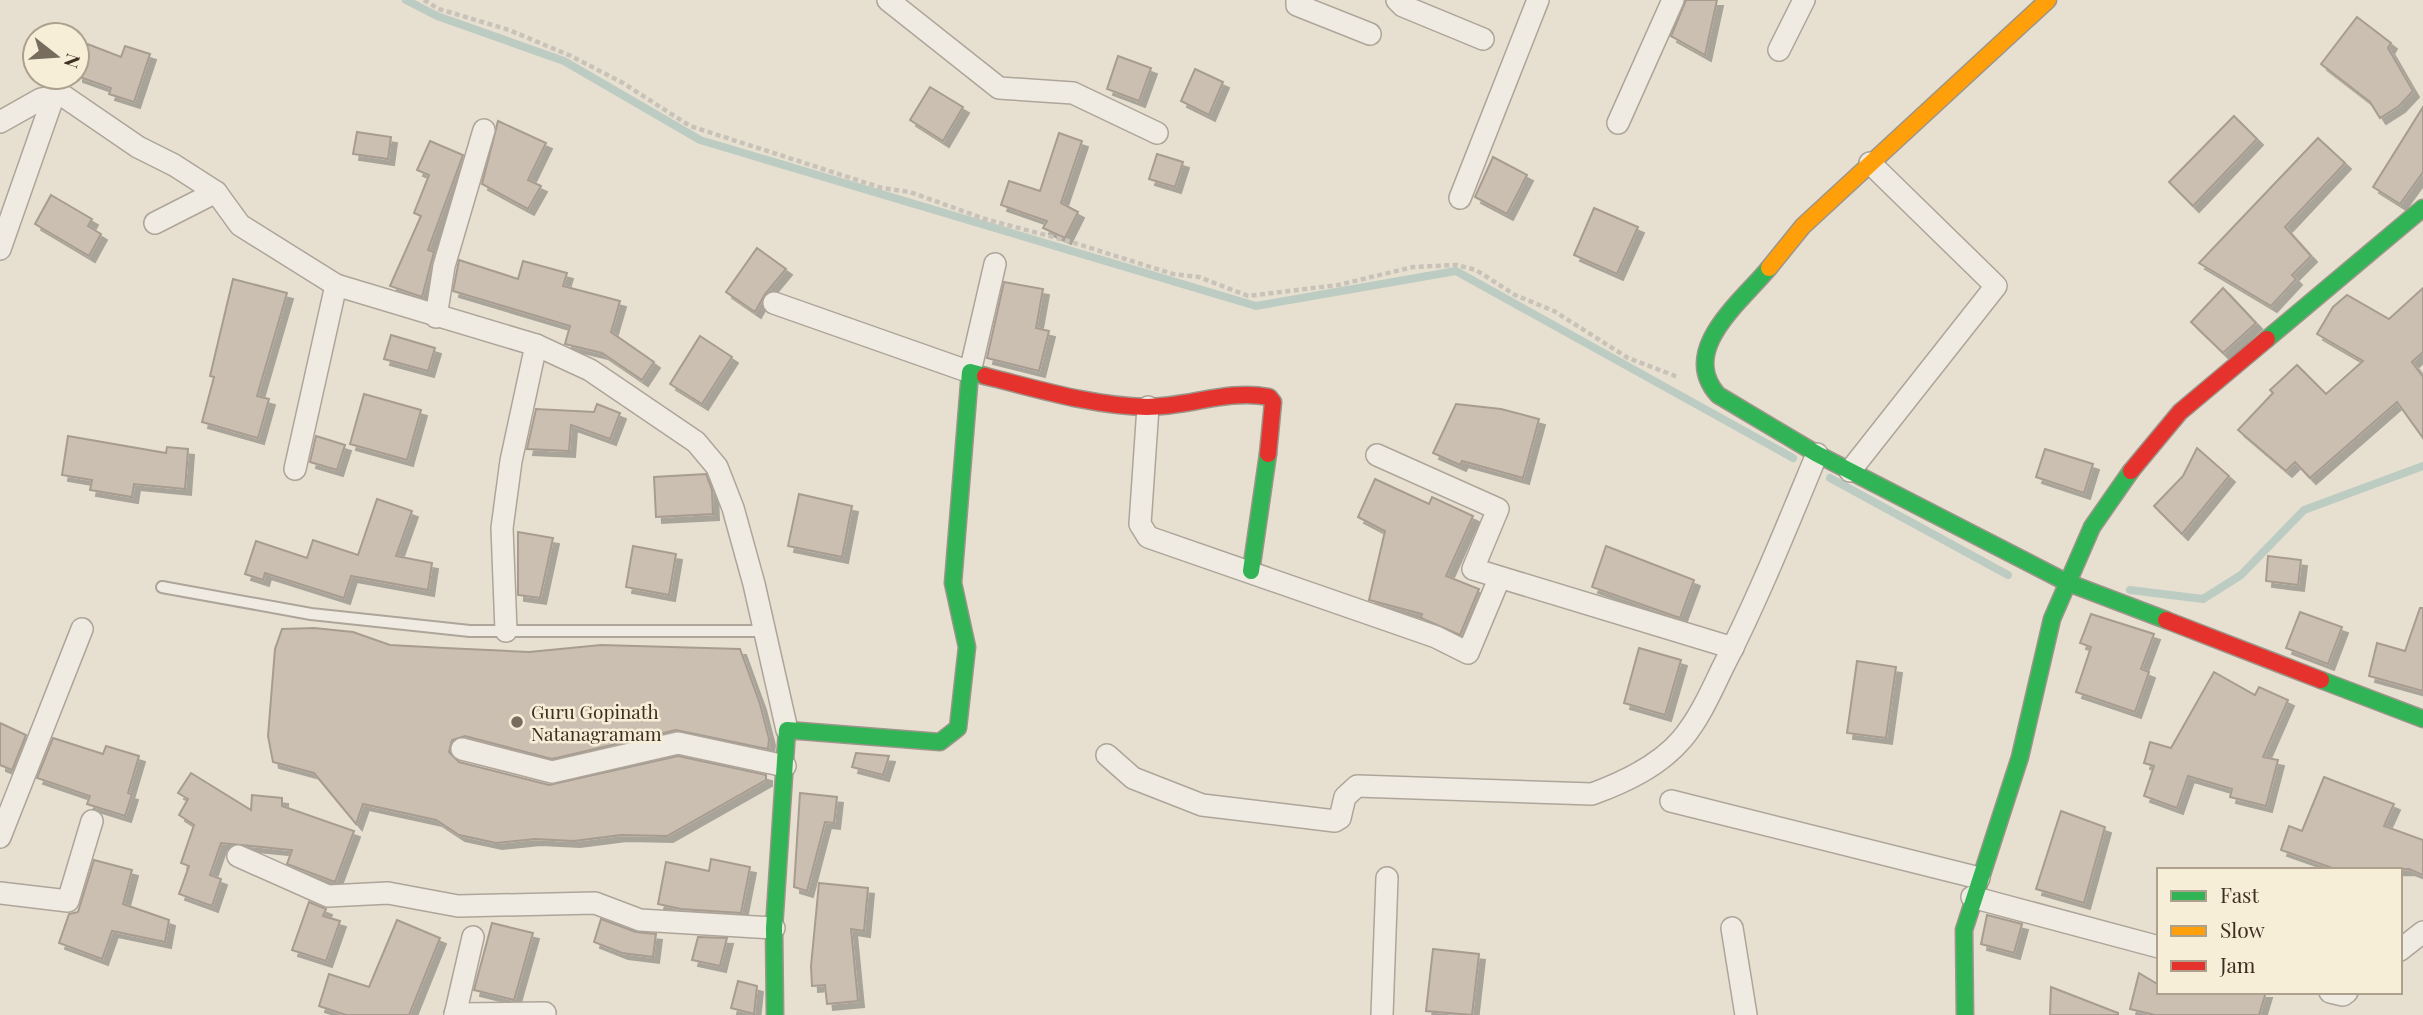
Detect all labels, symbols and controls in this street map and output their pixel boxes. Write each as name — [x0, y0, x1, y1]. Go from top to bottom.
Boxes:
north arrow — [21, 21, 91, 91]
text: N — [59, 51, 88, 72]
place label: Guru Gopinath Natanagramam — [531, 698, 662, 746]
marker: Guru Gopinath Natanagramam — [509, 714, 525, 730]
legend — [2157, 868, 2402, 994]
text: Fast — [2220, 880, 2259, 908]
text: Slow — [2220, 915, 2265, 943]
text: Jam — [2219, 950, 2256, 978]

